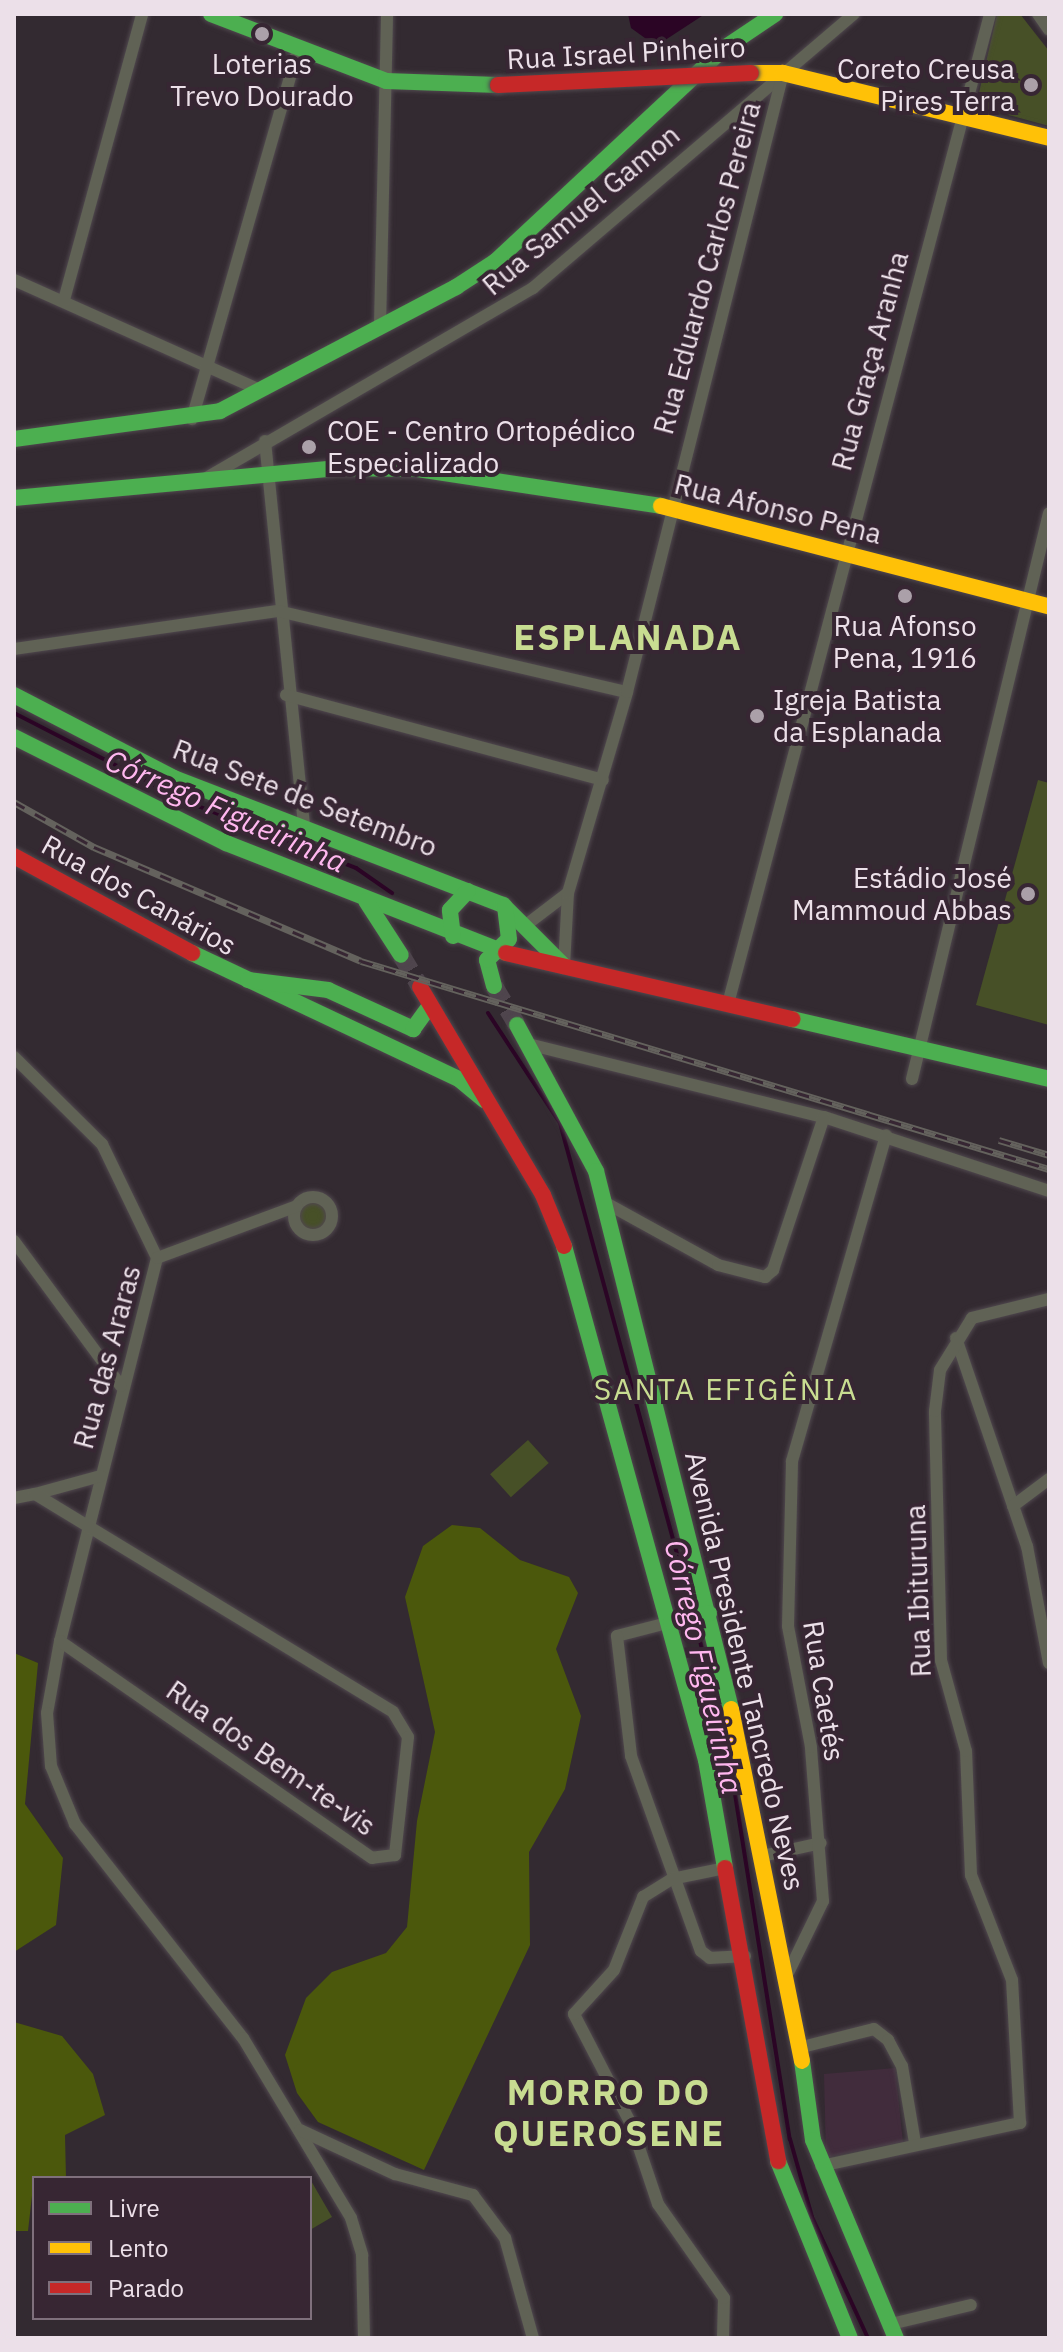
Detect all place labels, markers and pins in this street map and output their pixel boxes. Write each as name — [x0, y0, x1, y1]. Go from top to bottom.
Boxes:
marker: Loterias Trevo Dourado — [253, 25, 271, 43]
place label: Loterias Trevo Dourado — [170, 47, 354, 113]
place label: Coreto Creusa Pires Terra — [837, 52, 1015, 118]
marker: Coreto Creusa Pires Terra — [1022, 76, 1040, 94]
place label: COE - Centro Ortopédico Especializado — [327, 414, 636, 480]
marker: COE - Centro Ortopédico Especializado — [298, 436, 320, 458]
marker: Rua Afonso Pena, 1916 — [896, 587, 914, 605]
place label: Rua Afonso Pena, 1916 — [833, 609, 977, 675]
place label: Igreja Batista da Esplanada — [773, 683, 942, 749]
marker: Igreja Batista da Esplanada — [748, 707, 766, 725]
place label: Estádio José Mammoud Abbas — [792, 861, 1012, 927]
marker: Estádio José Mammoud Abbas — [1019, 885, 1037, 903]

